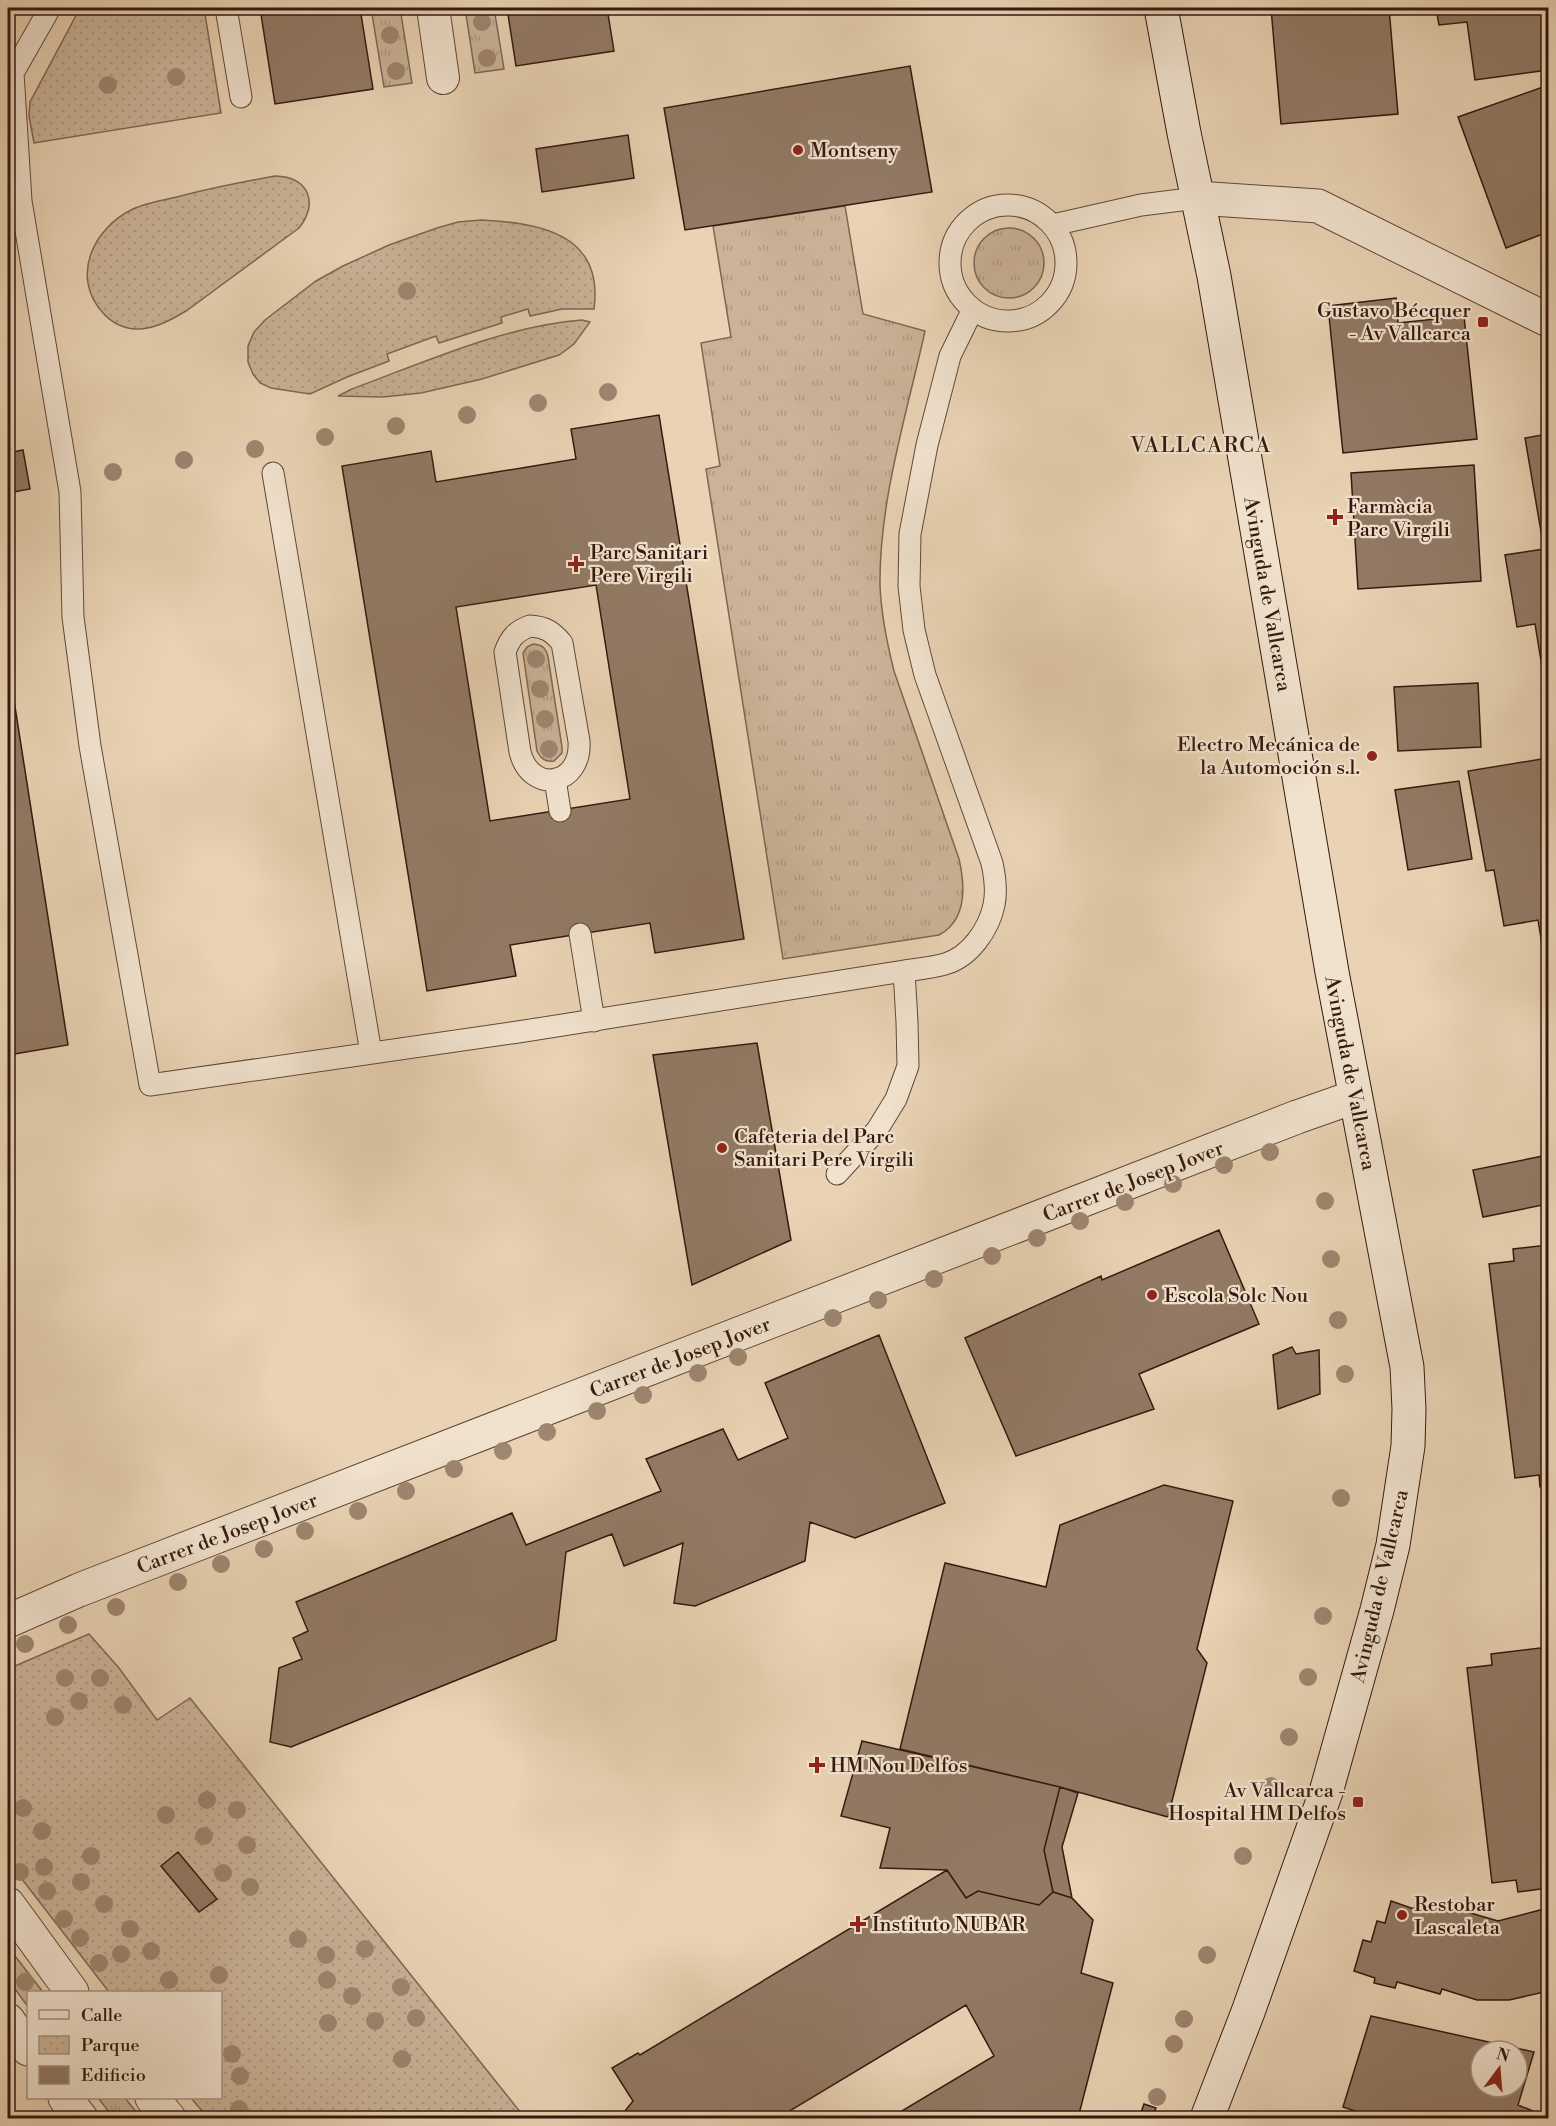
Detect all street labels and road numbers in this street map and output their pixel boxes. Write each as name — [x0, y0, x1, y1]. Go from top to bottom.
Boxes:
street label: Avinguda de Vallcarca — [1237, 494, 1296, 695]
street label: Avinguda de Vallcarca — [1318, 973, 1381, 1174]
street label: Carrer de Josep Jover — [1039, 1136, 1228, 1228]
street label: Carrer de Josep Jover — [586, 1312, 775, 1404]
street label: Avinguda de Vallcarca — [1346, 1486, 1415, 1686]
street label: Carrer de Josep Jover — [133, 1488, 322, 1580]

